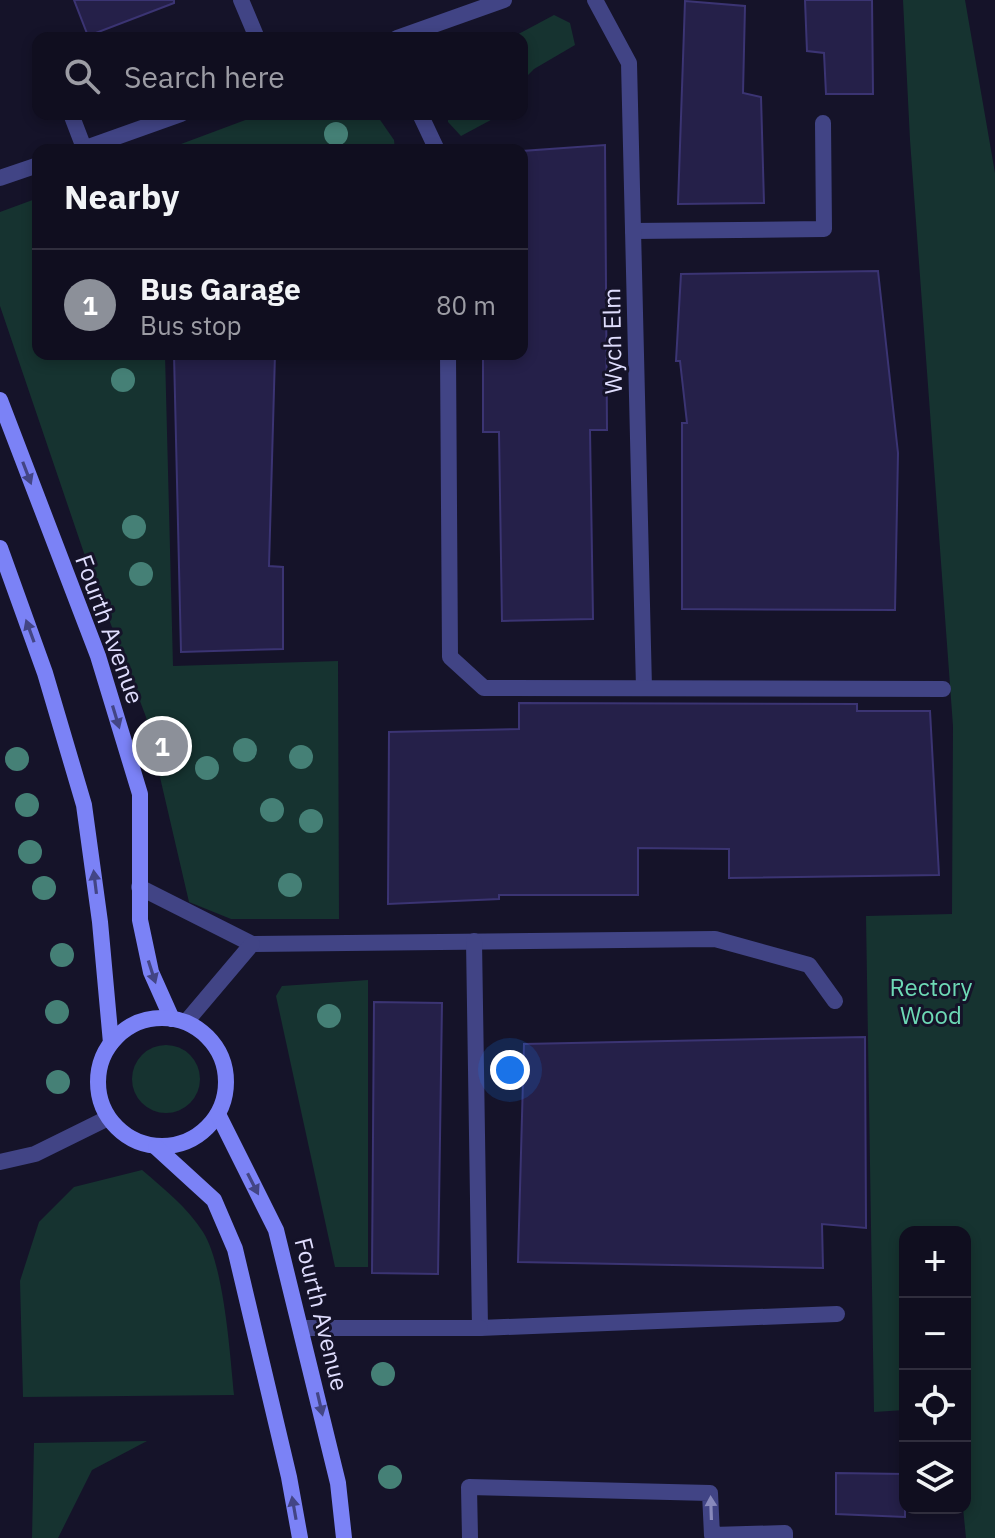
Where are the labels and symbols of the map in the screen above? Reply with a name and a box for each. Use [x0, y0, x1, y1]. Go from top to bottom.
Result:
street label: Wych Elm [595, 288, 629, 394]
one-way arrow [21, 461, 34, 485]
street label: Fourth Avenue [68, 550, 152, 708]
one-way arrow [23, 619, 36, 643]
one-way arrow [110, 706, 123, 730]
pin: 1 [136, 716, 188, 776]
one-way arrow [88, 869, 101, 894]
one-way arrow [147, 960, 159, 984]
park label: Rectory Wood [889, 971, 973, 1031]
your location [490, 1050, 530, 1090]
one-way arrow [247, 1172, 260, 1195]
street label: Fourth Avenue [288, 1234, 356, 1394]
one-way arrow [314, 1392, 327, 1417]
one-way arrow [288, 1495, 300, 1520]
one-way arrow [704, 1495, 717, 1520]

